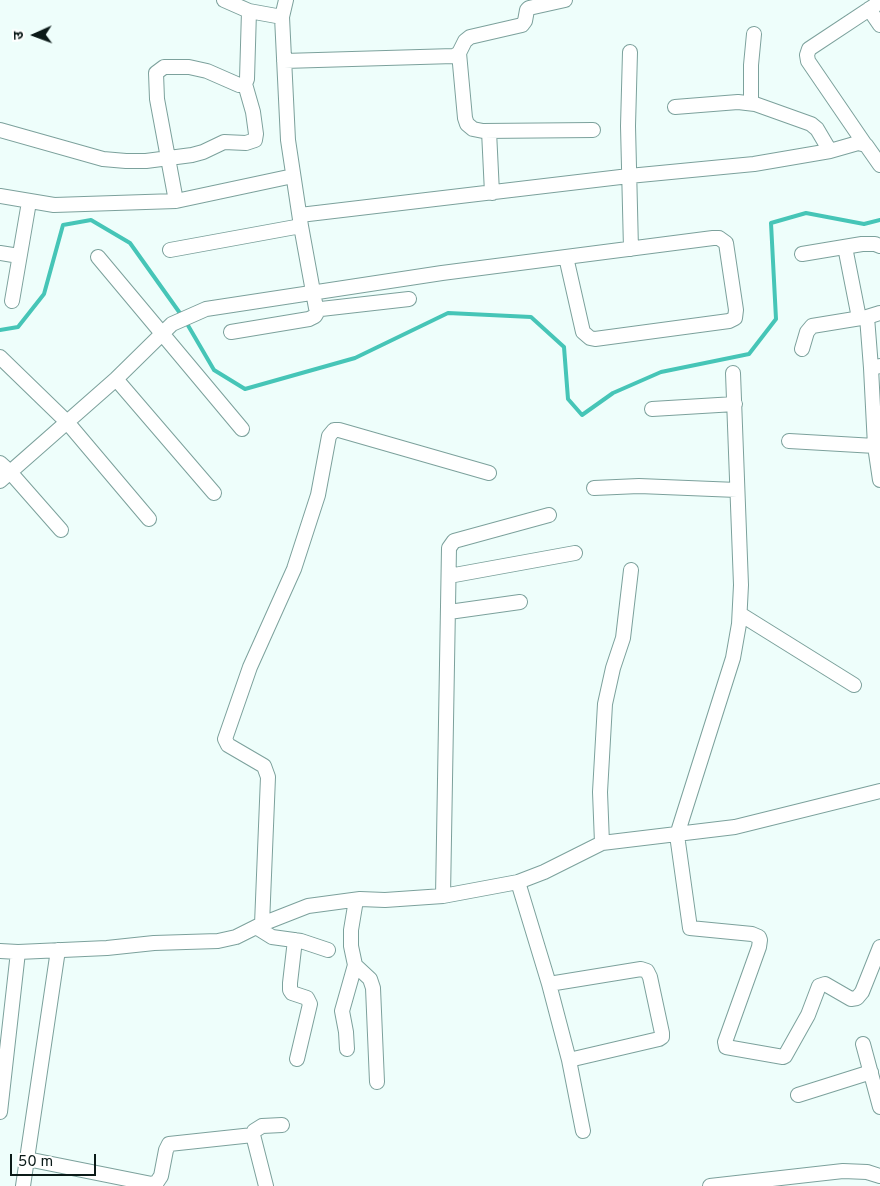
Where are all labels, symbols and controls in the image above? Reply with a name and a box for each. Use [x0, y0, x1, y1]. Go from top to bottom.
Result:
north arrow [10, 10, 60, 60]
text: उ [11, 31, 28, 40]
scale bar [12, 1144, 99, 1176]
text: 50 m [18, 1153, 53, 1172]

